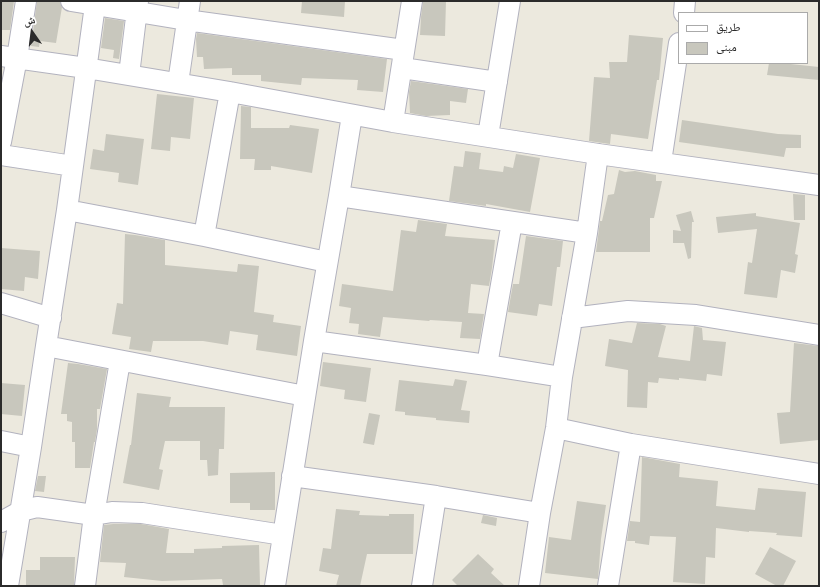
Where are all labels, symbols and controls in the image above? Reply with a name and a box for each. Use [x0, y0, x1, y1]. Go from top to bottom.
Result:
north arrow [12, 12, 52, 52]
text: ش [22, 12, 36, 29]
legend [678, 12, 808, 64]
text: طريق [716, 19, 741, 35]
text: مبنى [716, 39, 737, 55]

